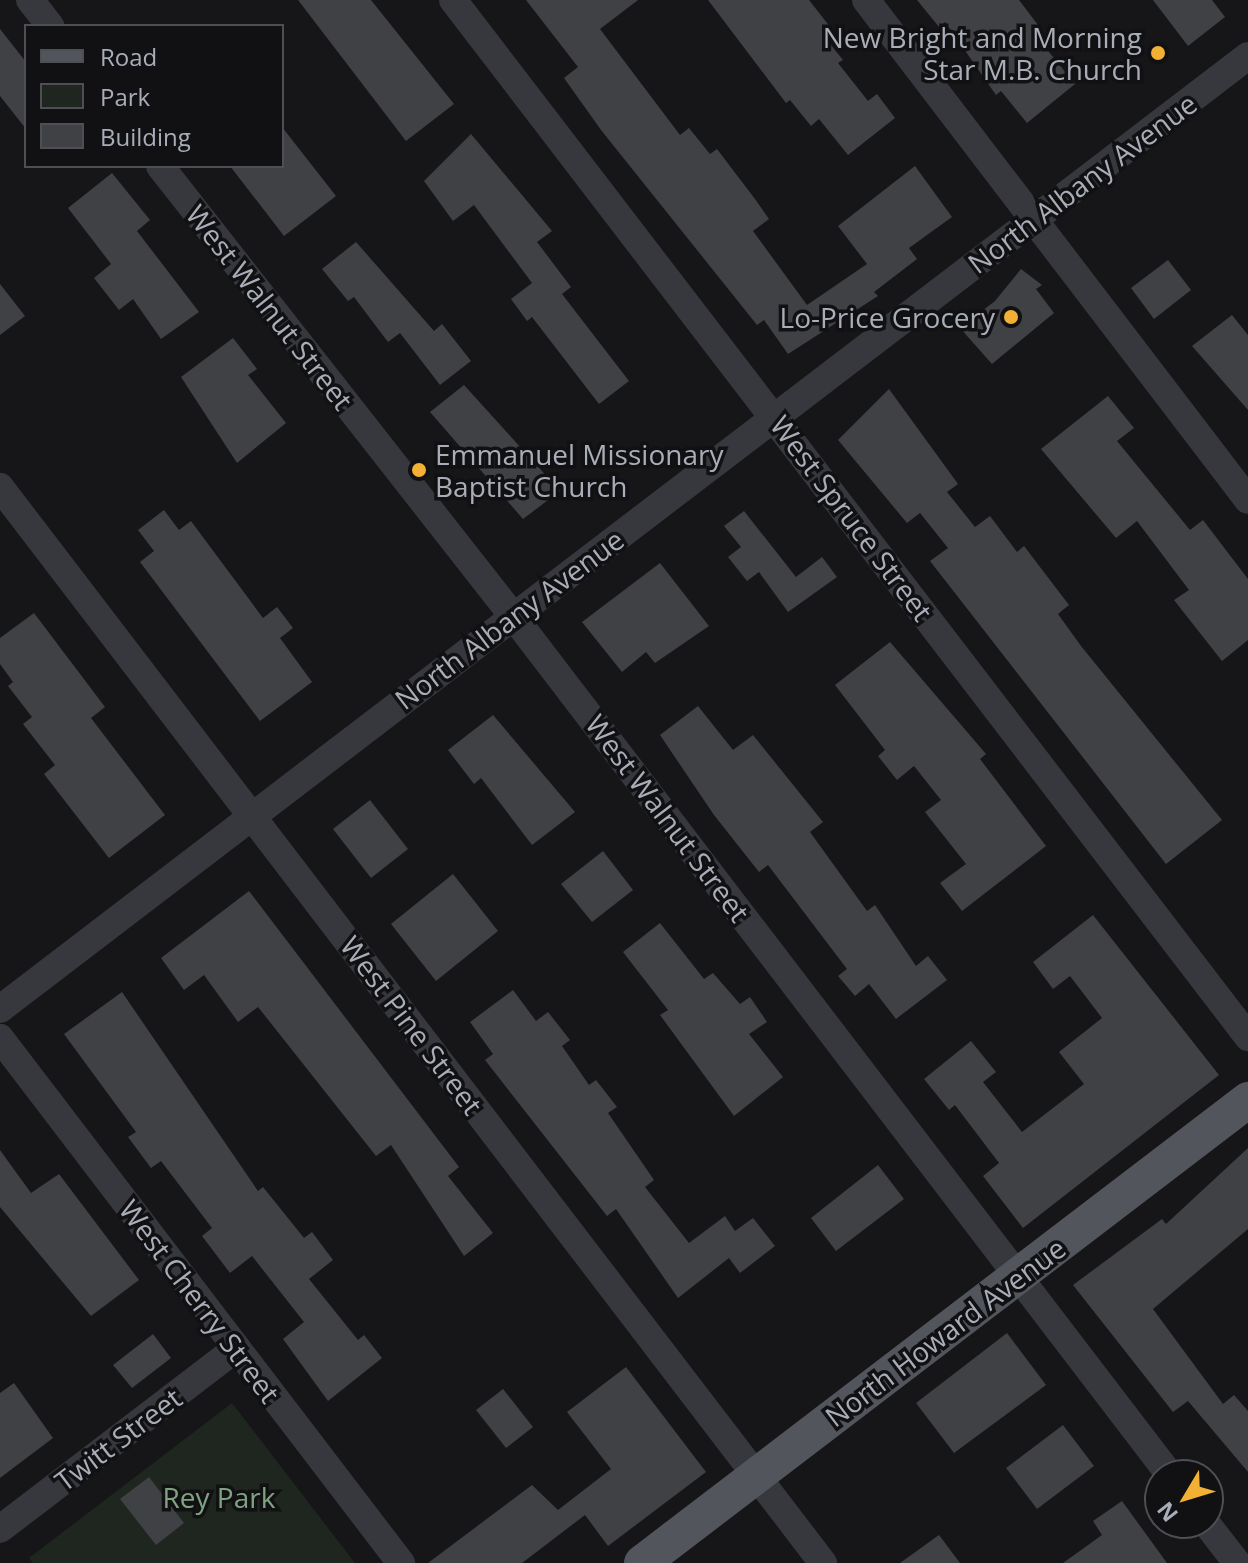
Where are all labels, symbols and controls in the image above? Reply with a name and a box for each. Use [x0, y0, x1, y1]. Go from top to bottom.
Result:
place label: New Bright and Morning Star M.B. Church [823, 20, 1142, 86]
legend [24, 24, 284, 168]
text: Road [100, 40, 157, 73]
marker: New Bright and Morning Star M.B. Church [1149, 44, 1167, 62]
text: Park [100, 80, 150, 113]
street label: North Albany Avenue [961, 86, 1203, 280]
text: Building [100, 120, 191, 153]
street label: West Walnut Street [180, 198, 360, 416]
place label: Lo-Price Grocery [780, 300, 995, 334]
marker: Lo-Price Grocery [1002, 308, 1020, 326]
street label: West Spruce Street [764, 409, 940, 627]
place label: Emmanuel Missionary Baptist Church [435, 437, 723, 503]
marker: Emmanuel Missionary Baptist Church [410, 461, 428, 479]
street label: North Albany Avenue [388, 522, 630, 716]
street label: West Walnut Street [579, 708, 757, 928]
street label: West Pine Street [334, 929, 490, 1121]
street label: West Cherry Street [113, 1193, 287, 1409]
street label: North Howard Avenue [818, 1231, 1072, 1433]
street label: Twitt Street [48, 1381, 188, 1497]
north arrow [1144, 1459, 1224, 1539]
park label: Rey Park [163, 1480, 275, 1514]
text: N [1149, 1496, 1184, 1529]

